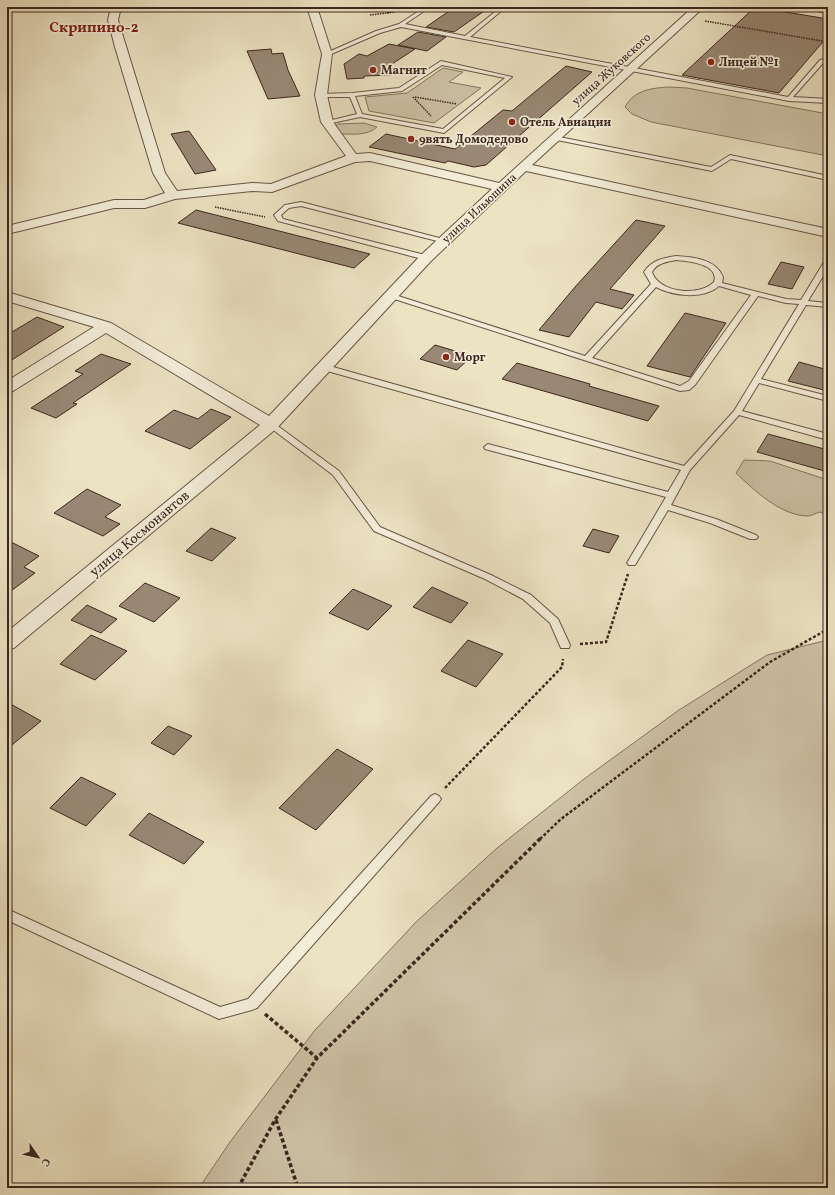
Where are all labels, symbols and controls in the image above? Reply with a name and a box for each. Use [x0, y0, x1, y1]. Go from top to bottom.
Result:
district label: Скрипино-2 [49, 18, 139, 39]
street label: улица Жуковского [569, 30, 655, 110]
place label: Лицей №1 [719, 55, 779, 71]
marker: Лицей №1 [706, 57, 716, 67]
place label: Магнит [381, 63, 427, 79]
marker: Магнит [368, 65, 378, 75]
place label: Отель Авиации [520, 115, 612, 131]
marker: Отель Авиации [507, 117, 517, 127]
place label: 9вять Домодедово [419, 132, 528, 148]
marker: 9вять Домодедово [406, 134, 416, 144]
street label: улица Ильюшина [439, 170, 521, 248]
place label: Морг [454, 350, 486, 366]
marker: Морг [441, 352, 451, 362]
street label: улица Космонавтов [86, 487, 194, 582]
north arrow [18, 1137, 58, 1177]
text: С [37, 1155, 53, 1169]

